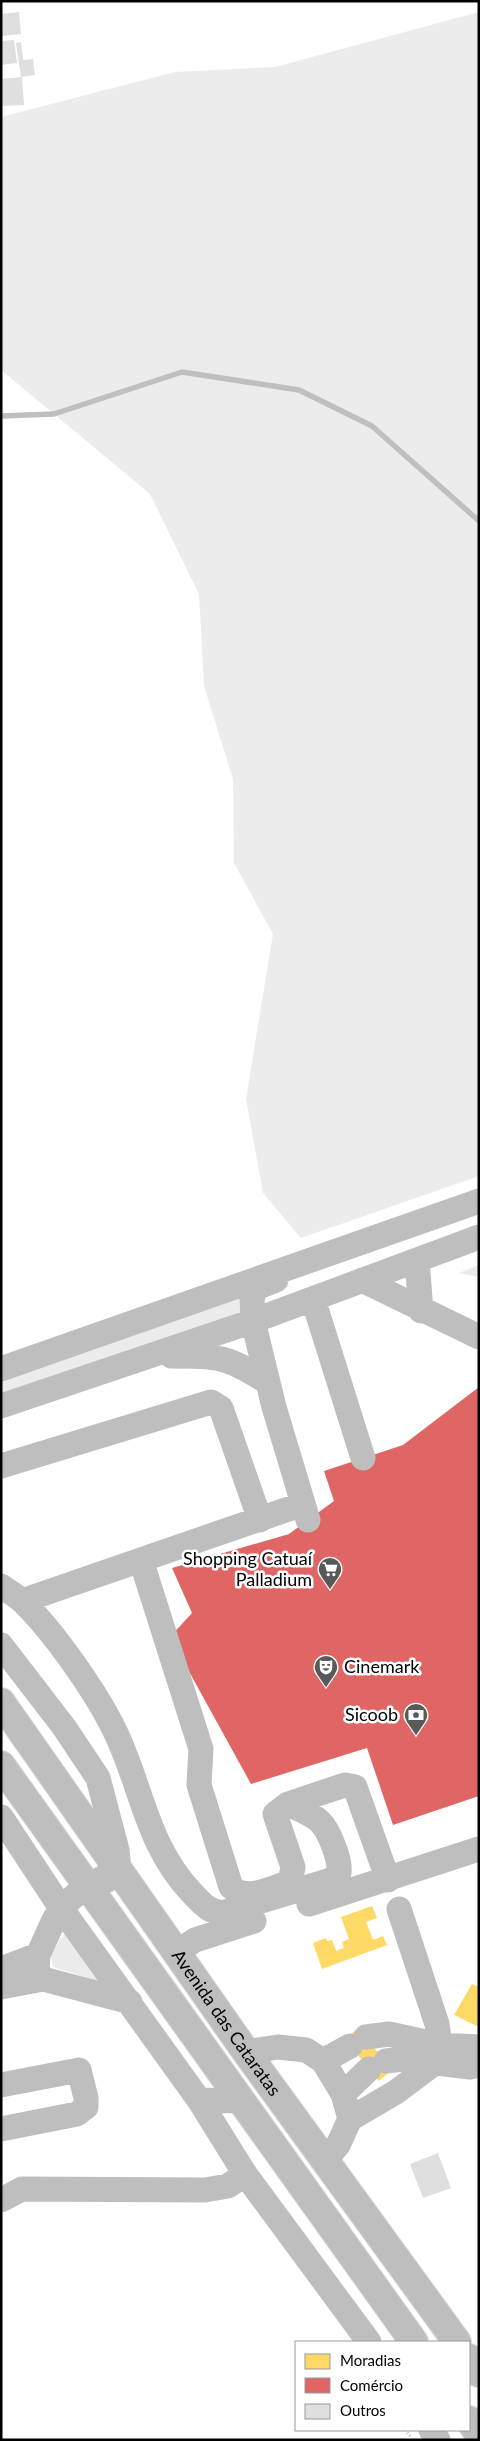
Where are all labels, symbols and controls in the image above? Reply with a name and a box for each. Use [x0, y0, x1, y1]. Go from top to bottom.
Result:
place label: Shopping Catuaí Palladium [183, 1547, 313, 1590]
supermarket icon: Shopping Catuaí Palladium [317, 1556, 343, 1590]
theatre icon: Cinemark [313, 1654, 339, 1688]
place label: Cinemark [344, 1655, 420, 1677]
bank icon: Sicoob [403, 1702, 429, 1736]
place label: Sicoob [345, 1703, 398, 1725]
street label: Avenida das Cataratas [168, 1945, 286, 2100]
legend [295, 2341, 470, 2431]
text: Moradias [340, 2351, 401, 2369]
text: Comércio [340, 2376, 403, 2394]
text: Outros [340, 2401, 386, 2419]

